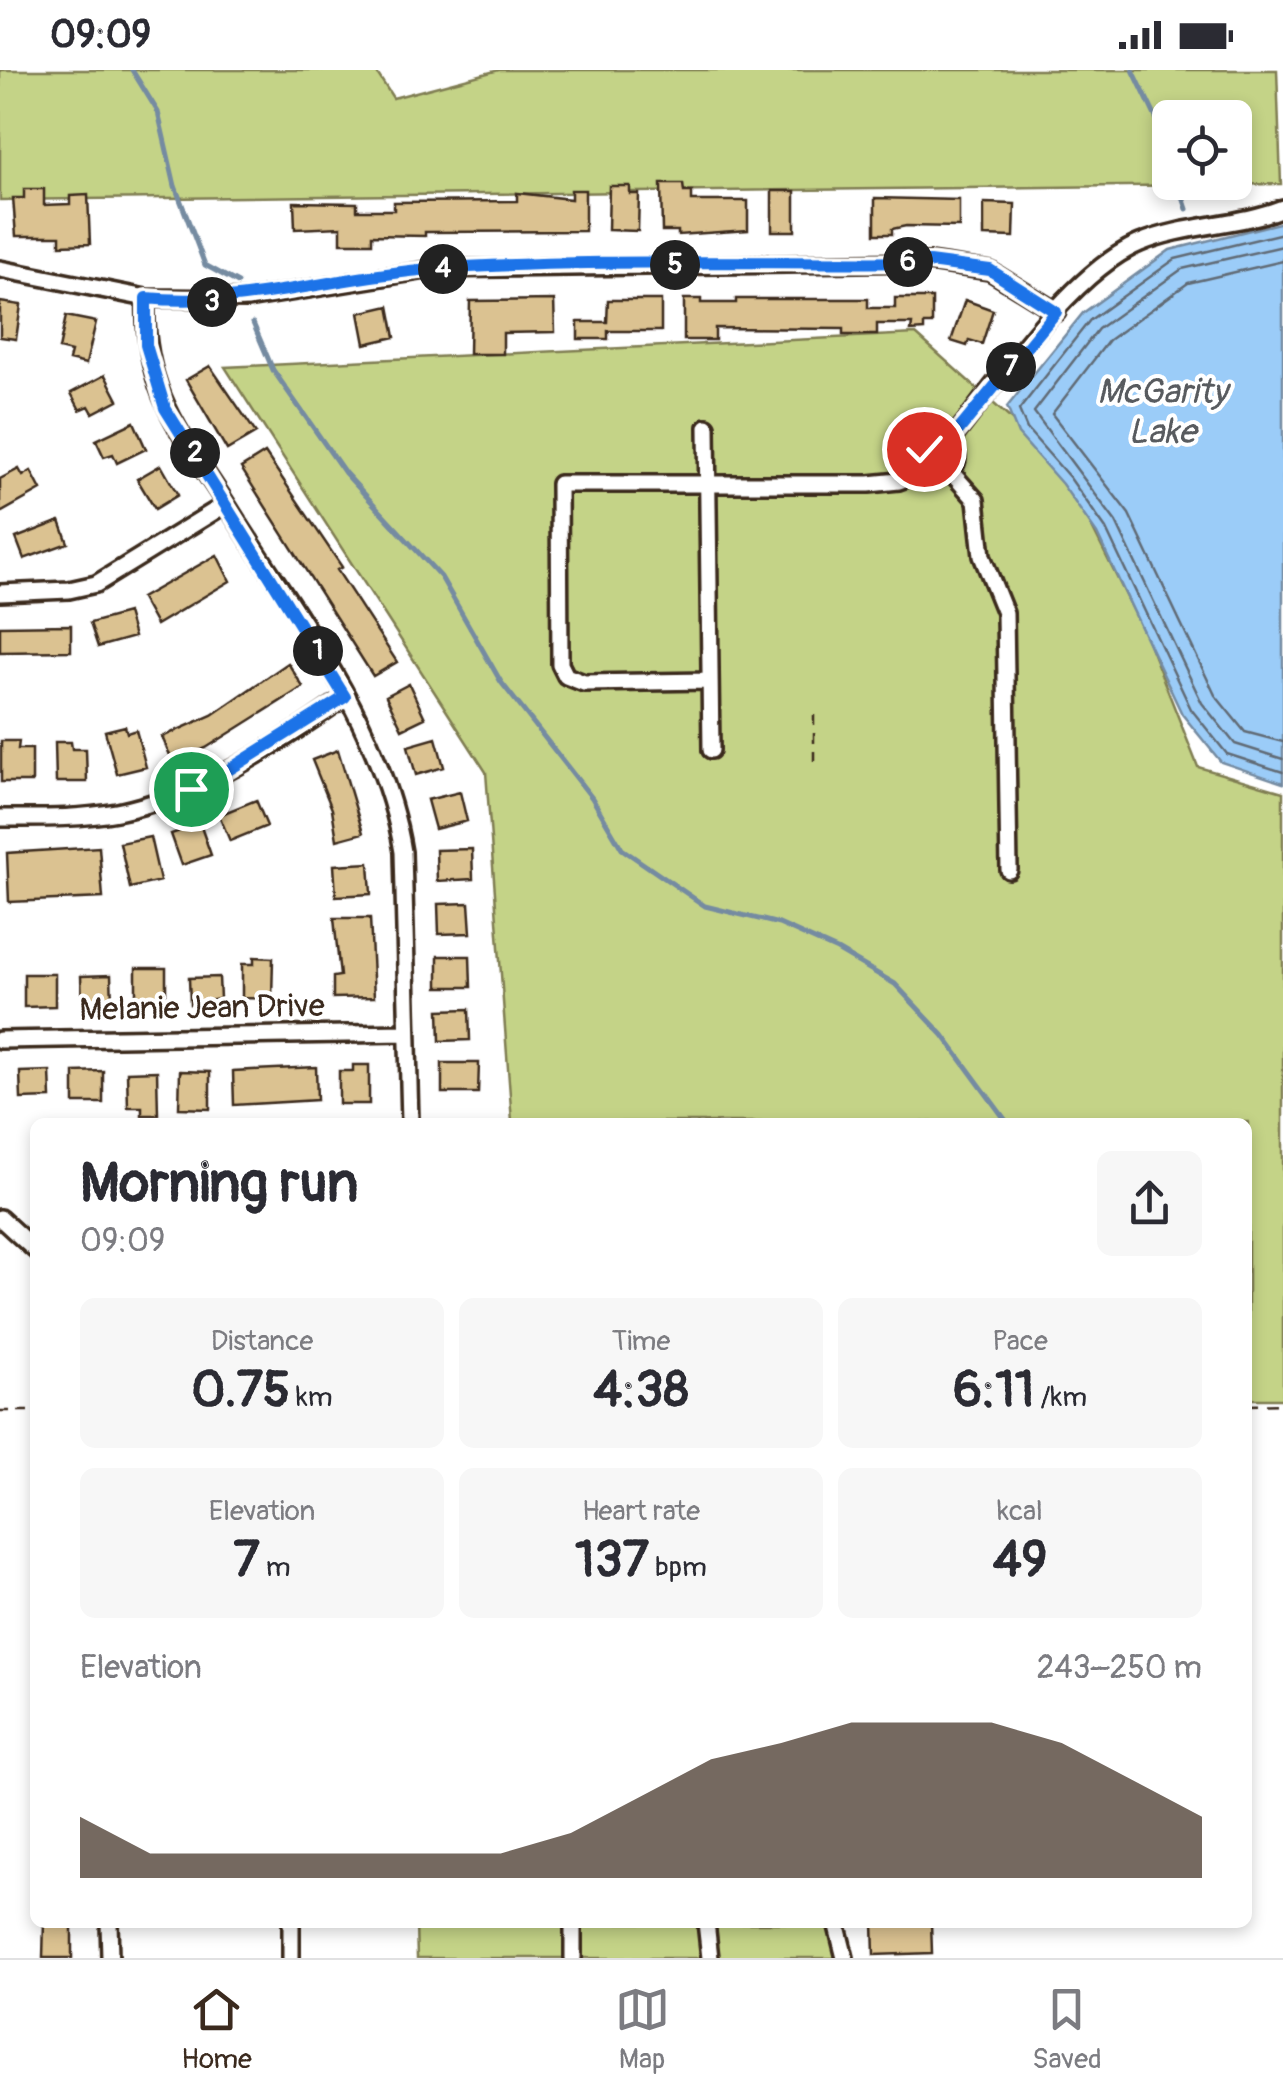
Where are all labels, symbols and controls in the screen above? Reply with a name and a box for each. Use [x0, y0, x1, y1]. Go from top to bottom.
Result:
text: 09:09 [50, 11, 151, 59]
map controls [1152, 100, 1252, 200]
button: locate [1152, 100, 1252, 200]
pin: 6 [883, 237, 933, 287]
pin: 5 [650, 240, 700, 290]
pin: 4 [418, 244, 468, 294]
text: 6 [900, 244, 916, 279]
text: 5 [667, 247, 683, 282]
text: 4 [435, 251, 451, 286]
pin: 3 [187, 277, 237, 327]
text: 3 [204, 284, 220, 319]
pin: 7 [986, 342, 1036, 392]
text: 7 [1004, 349, 1018, 384]
water label: McGarity Lake [1097, 370, 1231, 454]
pin [882, 407, 967, 492]
icon: check [897, 422, 952, 477]
pin: 2 [170, 428, 220, 478]
text: 2 [187, 435, 203, 470]
pin: 1 [293, 626, 343, 676]
text: 1 [313, 633, 323, 668]
pin [149, 747, 234, 832]
icon: arrive [164, 762, 219, 817]
street label: Melanie Jean Drive [79, 986, 325, 1030]
text: Morning run [80, 1149, 358, 1218]
button: share [1097, 1151, 1202, 1256]
text: 09:09 [80, 1221, 165, 1261]
text: Distance [211, 1324, 313, 1359]
text: Time [612, 1324, 670, 1359]
text: Pace [992, 1324, 1048, 1359]
text: 0.75 [191, 1359, 290, 1422]
text: 4:38 [593, 1359, 689, 1422]
text: 6:11 [953, 1359, 1034, 1422]
text: km [290, 1380, 333, 1415]
text: /km [1034, 1380, 1087, 1415]
text: Elevation [209, 1494, 315, 1529]
text: Heart rate [582, 1494, 700, 1529]
text: kcal [997, 1494, 1043, 1529]
text: 7 [233, 1529, 260, 1592]
text: 137 [575, 1529, 649, 1592]
text: 49 [993, 1529, 1047, 1592]
text: m [260, 1550, 291, 1585]
text: bpm [649, 1550, 707, 1585]
text: Elevation [80, 1648, 202, 1688]
text: 243–250 m [1036, 1648, 1202, 1688]
tab: Home [181, 1982, 252, 2077]
tab: Map [615, 1982, 670, 2077]
tab: Saved [1032, 1982, 1102, 2077]

